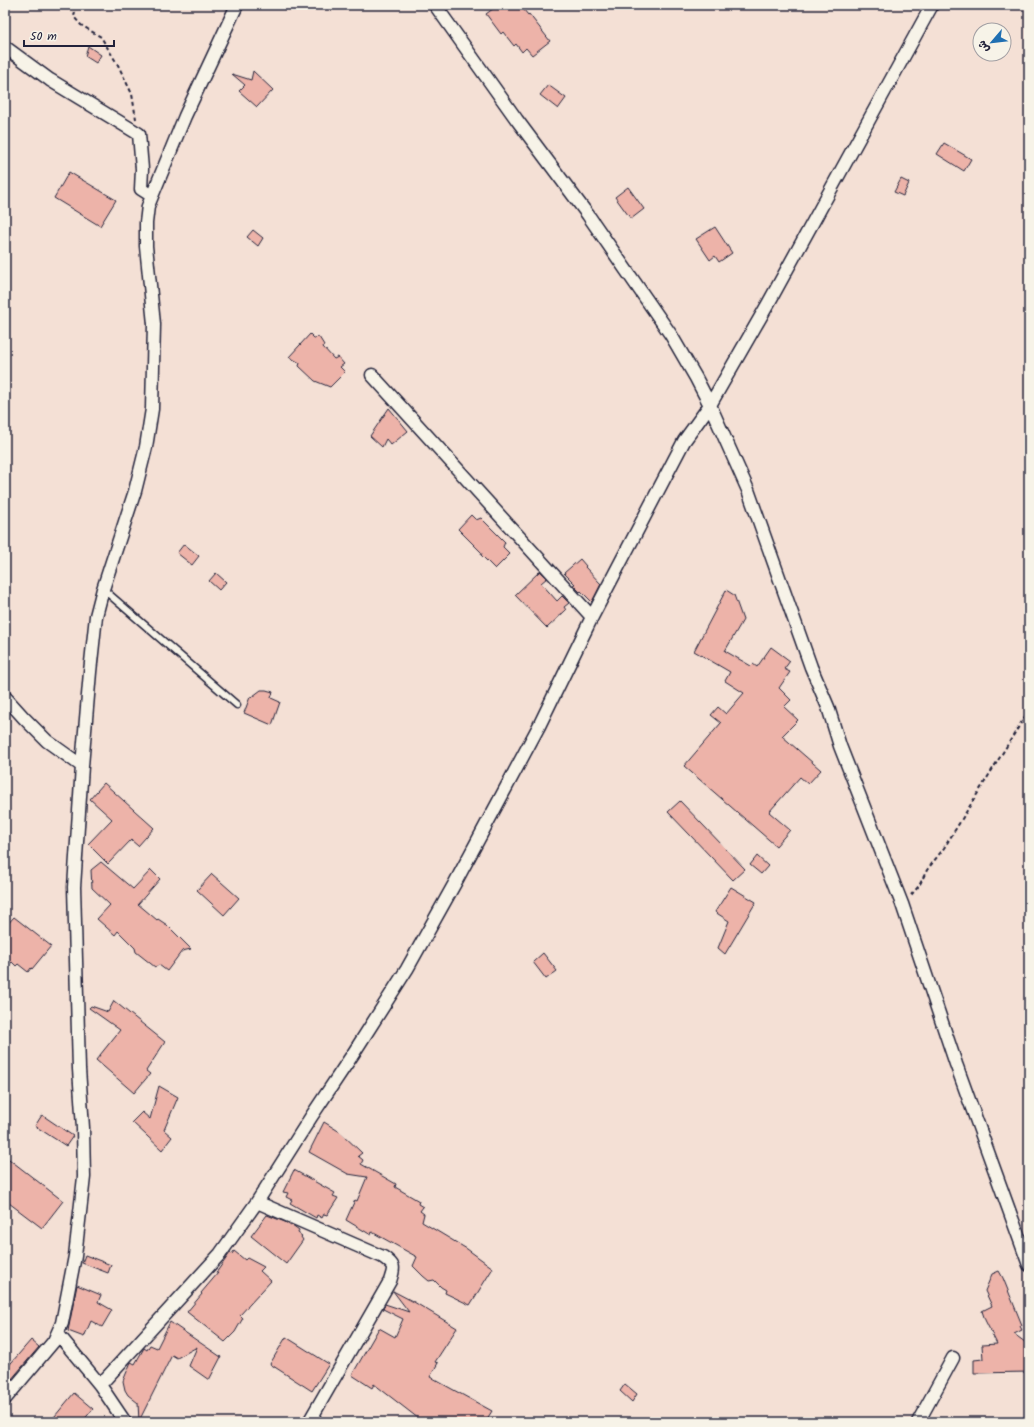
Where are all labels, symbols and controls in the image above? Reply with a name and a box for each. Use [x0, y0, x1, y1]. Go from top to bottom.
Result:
scale bar [24, 22, 114, 48]
north arrow [972, 22, 1012, 62]
text: 50 m [30, 27, 57, 46]
text: ش [973, 37, 995, 56]

